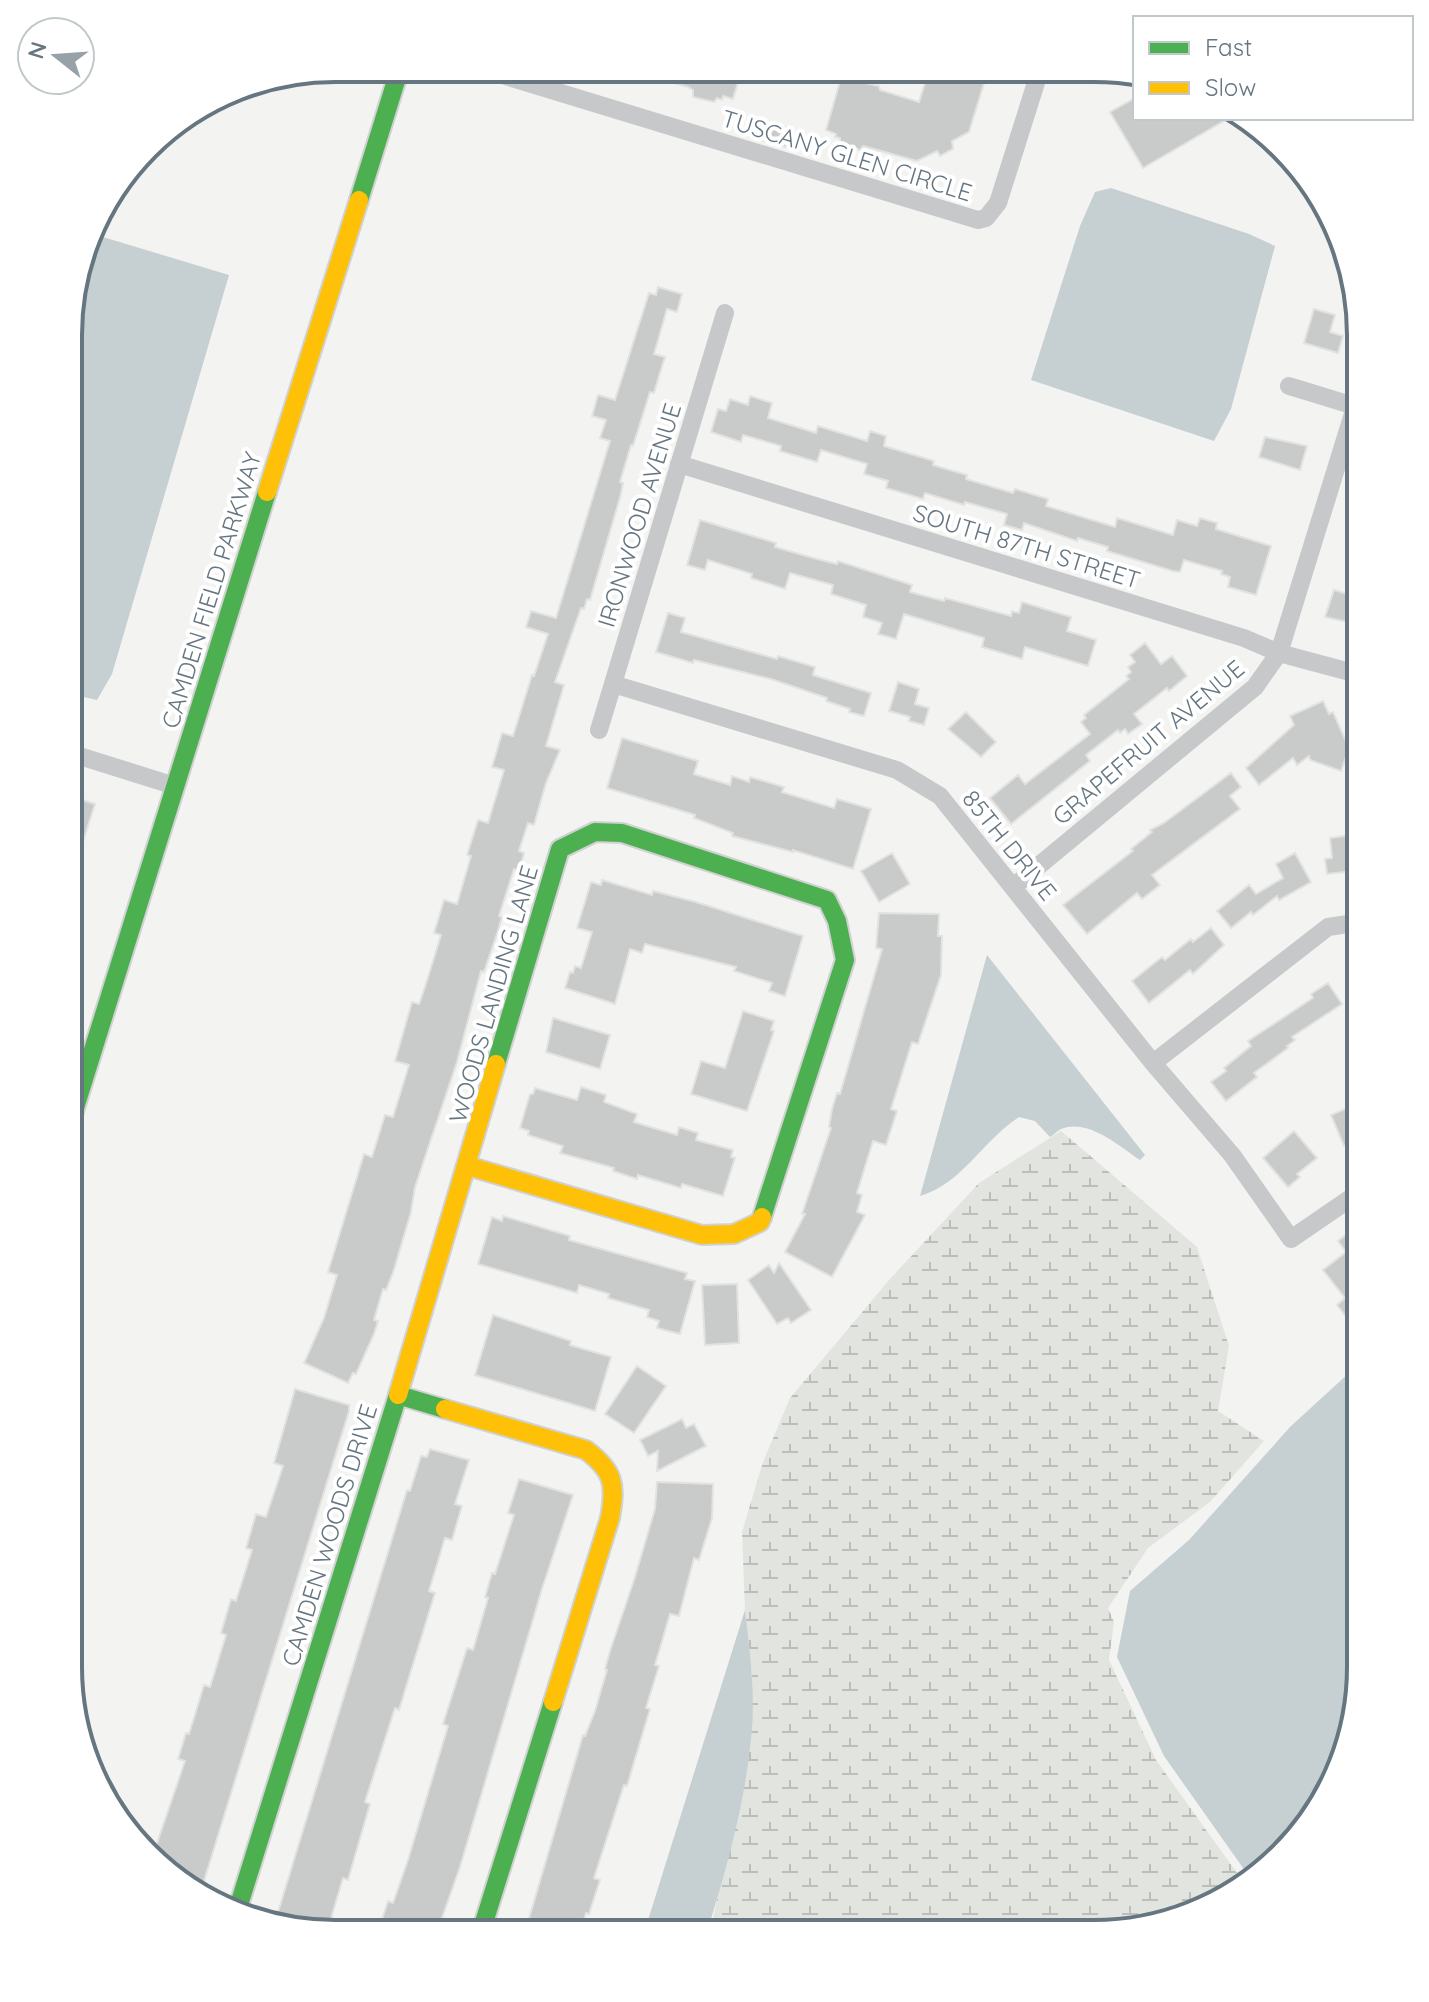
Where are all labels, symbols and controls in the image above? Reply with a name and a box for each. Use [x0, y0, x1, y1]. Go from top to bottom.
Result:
north arrow [16, 16, 96, 96]
legend [1133, 16, 1413, 120]
text: Fast [1205, 32, 1252, 62]
text: N [21, 38, 53, 62]
text: Slow [1205, 72, 1256, 102]
street label: TUSCANY GLEN CIRCLE [718, 103, 976, 207]
street label: IRONWOOD AVENUE [591, 399, 687, 631]
street label: CAMDEN FIELD PARKWAY [155, 448, 267, 732]
street label: SOUTH 87TH STREET [910, 497, 1144, 595]
street label: GRAPEFRUIT AVENUE [1046, 653, 1250, 831]
street label: 85TH DRIVE [956, 784, 1064, 906]
street label: WOODS LANDING LANE [442, 862, 544, 1126]
street label: CAMDEN WOODS DRIVE [275, 1401, 383, 1669]

